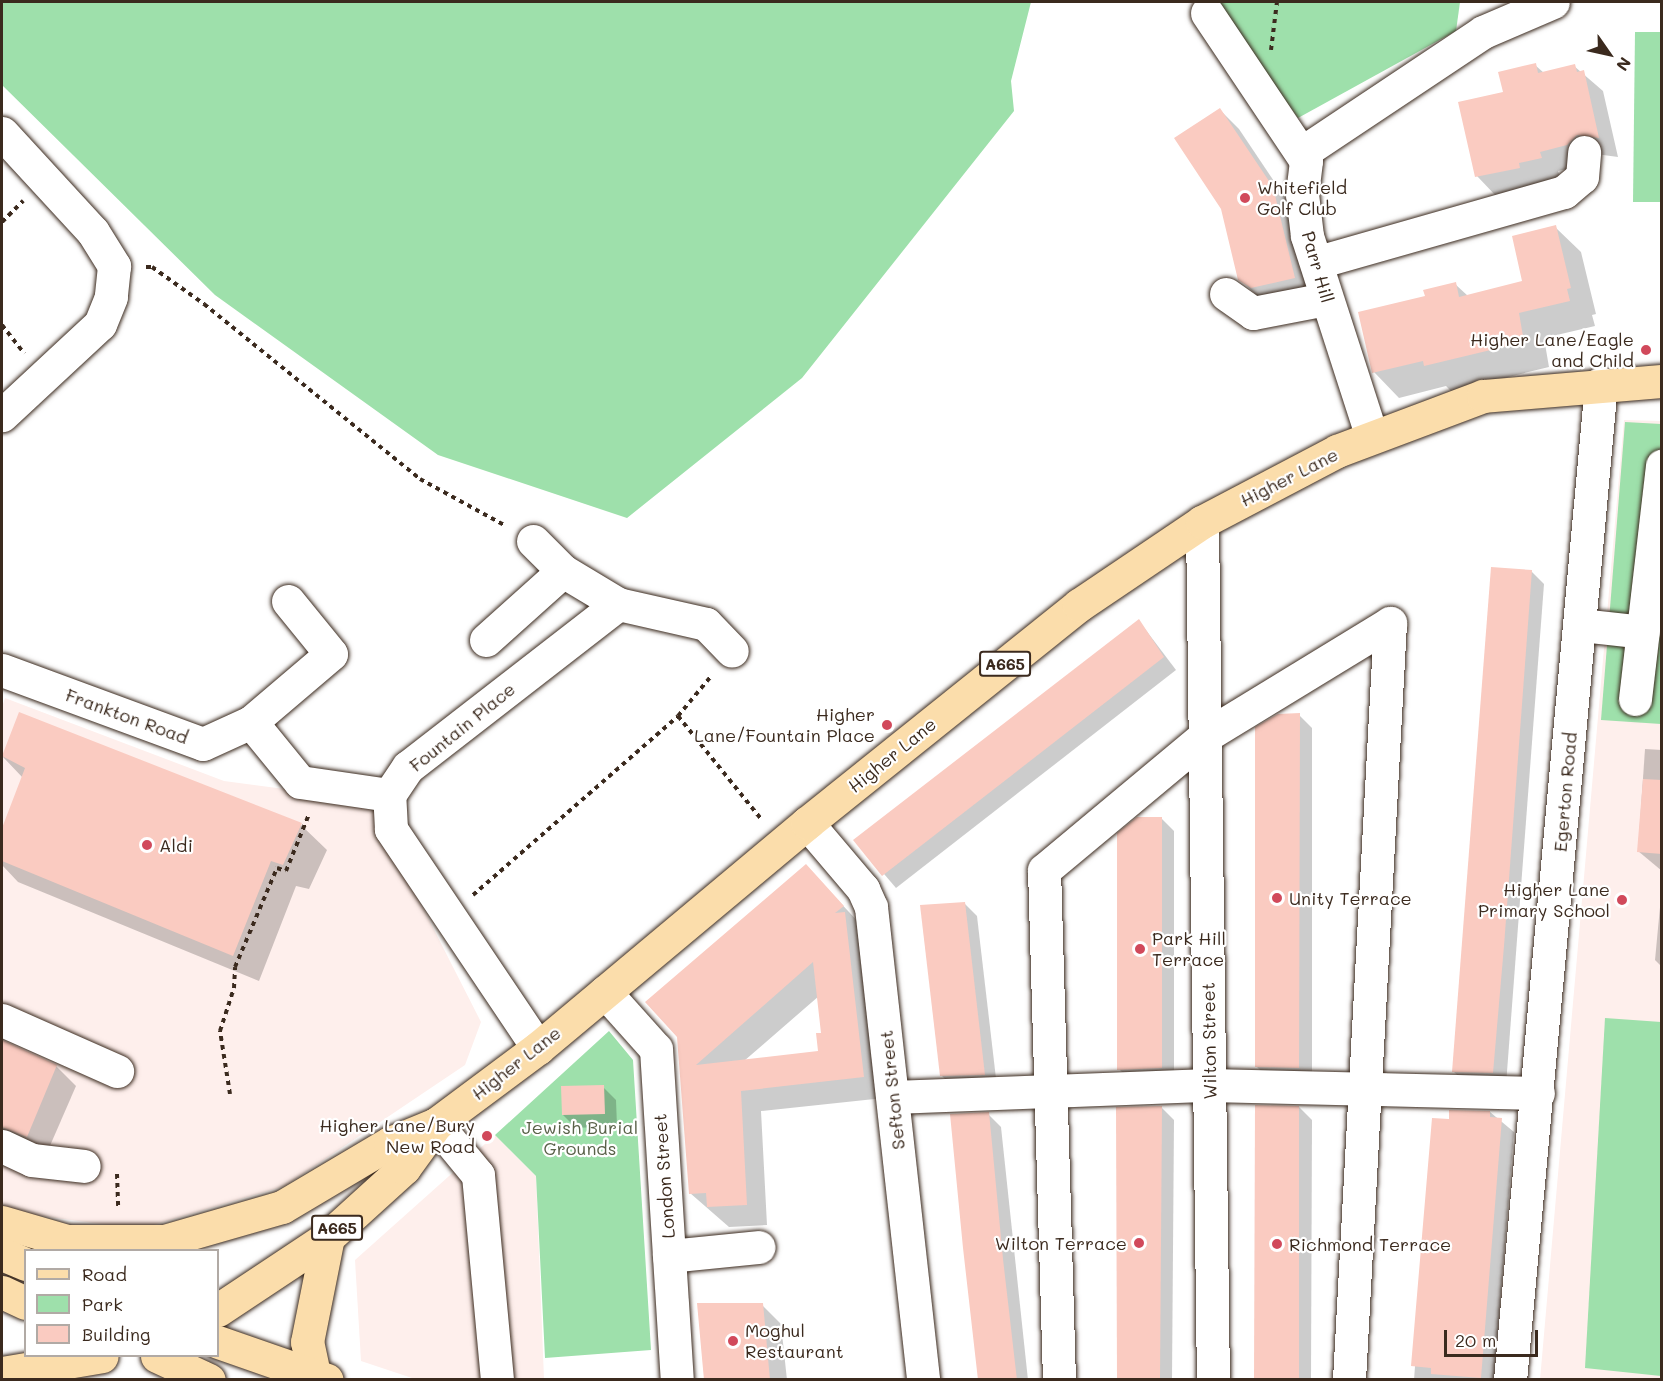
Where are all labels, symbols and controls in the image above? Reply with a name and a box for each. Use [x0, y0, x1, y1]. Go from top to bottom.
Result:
north arrow [1579, 24, 1639, 84]
text: N [1612, 53, 1636, 75]
place label: Whitefield Golf Club [1257, 177, 1347, 219]
marker: Whitefield Golf Club [1238, 191, 1252, 205]
street label: Parr Hill [1297, 229, 1339, 305]
place label: Higher Lane/Eagle and Child [1470, 329, 1634, 372]
marker: Higher Lane/Eagle and Child [1639, 343, 1653, 357]
street label: Higher Lane [1237, 443, 1341, 511]
road number: A665 [978, 651, 1032, 677]
street label: Fountain Place [405, 678, 519, 776]
street label: Frankton Road [63, 684, 191, 748]
place label: Higher Lane/Fountain Place [694, 704, 875, 746]
street label: Higher Lane [844, 713, 940, 797]
marker: Higher Lane/Fountain Place [880, 718, 894, 732]
street label: Egerton Road [1549, 731, 1581, 853]
place label: Aldi [159, 834, 193, 856]
marker: Aldi [140, 838, 154, 852]
place label: Higher Lane Primary School [1478, 879, 1610, 922]
place label: Unity Terrace [1289, 887, 1412, 909]
marker: Unity Terrace [1270, 891, 1284, 905]
marker: Higher Lane Primary School [1615, 893, 1629, 907]
place label: Park Hill Terrace [1152, 928, 1226, 970]
marker: Park Hill Terrace [1133, 942, 1147, 956]
street label: Wilton Street [1197, 982, 1221, 1100]
street label: Higher Lane [467, 1022, 565, 1104]
street label: Sefton Street [875, 1029, 909, 1151]
street label: London Street [649, 1113, 679, 1239]
place label: Higher Lane/Bury New Road [319, 1115, 475, 1158]
park label: Jewish Burial Grounds [522, 1117, 638, 1160]
marker: Higher Lane/Bury New Road [480, 1129, 494, 1143]
road number: A665 [310, 1215, 364, 1241]
place label: Wilton Terrace [995, 1232, 1127, 1254]
place label: Richmond Terrace [1289, 1233, 1451, 1255]
marker: Wilton Terrace [1132, 1236, 1146, 1250]
marker: Richmond Terrace [1270, 1237, 1284, 1251]
legend [24, 1249, 219, 1357]
text: Road [82, 1262, 127, 1286]
text: Park [82, 1292, 123, 1316]
scale bar [1447, 1318, 1542, 1356]
place label: Moghul Restaurant [745, 1320, 844, 1362]
text: Building [82, 1322, 150, 1346]
text: 20 m [1455, 1328, 1496, 1352]
marker: Moghul Restaurant [726, 1334, 740, 1348]

